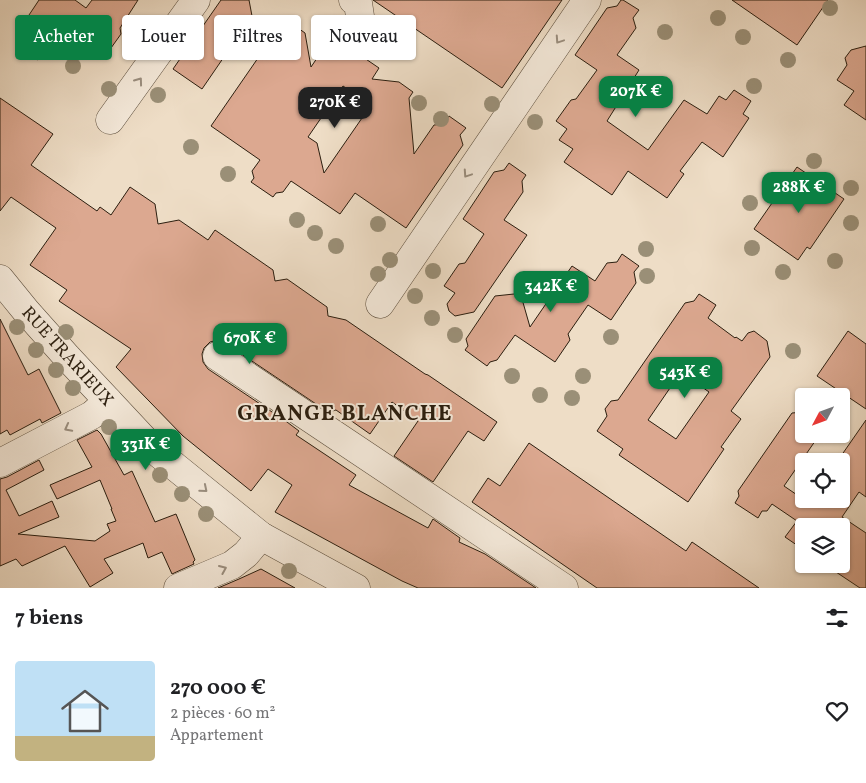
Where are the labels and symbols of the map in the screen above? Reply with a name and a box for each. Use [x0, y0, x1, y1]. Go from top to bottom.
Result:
one-way arrow [556, 34, 565, 44]
pin: 207K € [595, 76, 677, 118]
one-way arrow [133, 77, 142, 87]
pin: 270K € [294, 86, 376, 129]
one-way arrow [464, 169, 474, 178]
pin: 288K € [758, 172, 840, 214]
pin: 342K € [510, 270, 592, 313]
street label: RUE TRARIEUX [15, 301, 119, 413]
pin: 670K € [209, 322, 291, 365]
pin: 543K € [644, 356, 726, 399]
north arrow [795, 388, 850, 442]
district label: GRANGE BLANCHE [237, 399, 453, 430]
one-way arrow [64, 422, 73, 432]
pin: 331K € [105, 428, 187, 471]
one-way arrow [198, 484, 207, 493]
one-way arrow [218, 564, 227, 575]

